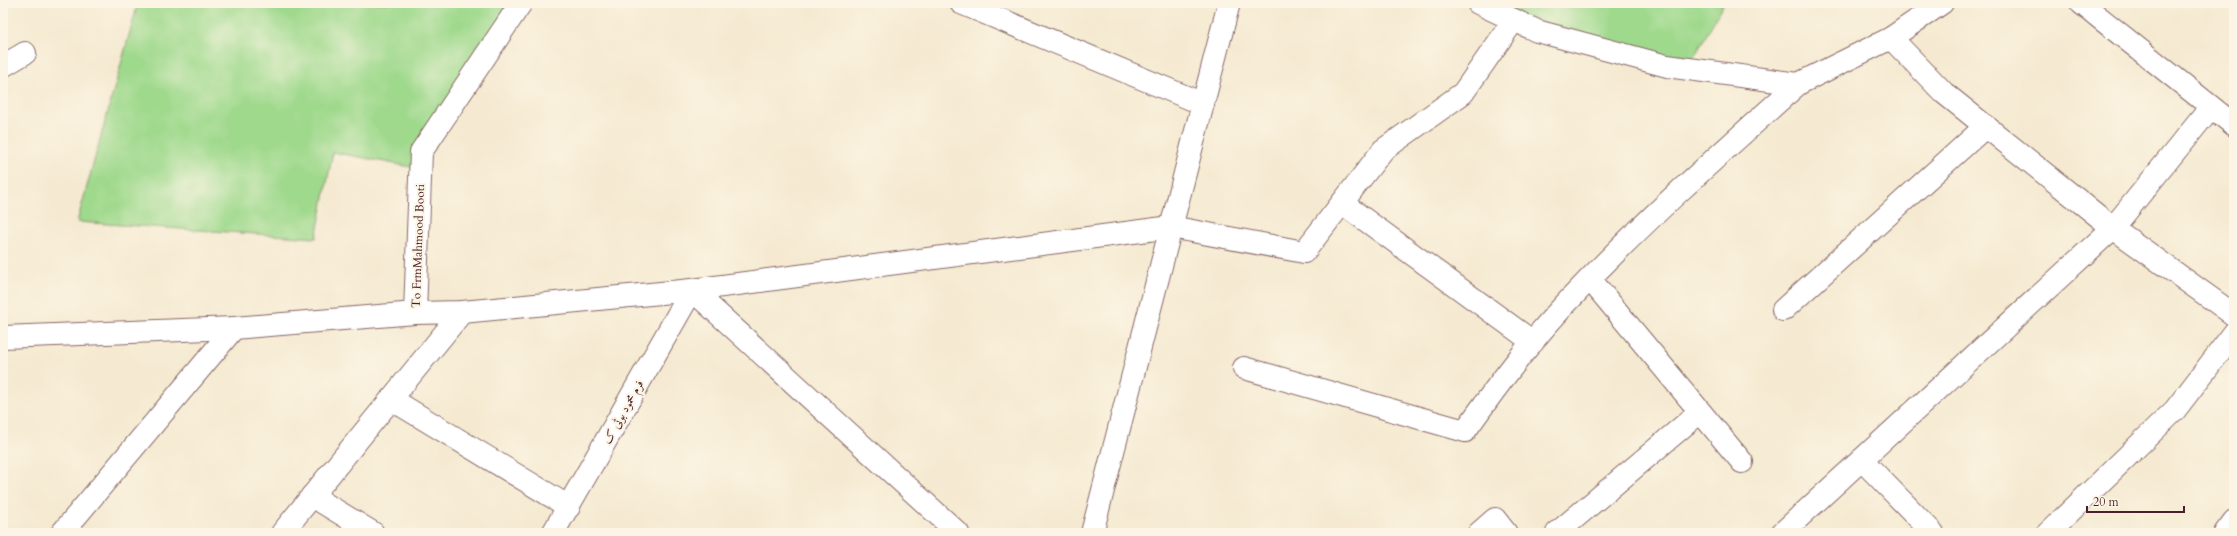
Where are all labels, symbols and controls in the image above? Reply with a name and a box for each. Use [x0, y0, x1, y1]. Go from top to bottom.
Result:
street label: To FrmMahmood Booti [408, 183, 428, 308]
street label: فرم محمود بوٹی ک [599, 377, 650, 448]
scale bar [2087, 488, 2184, 514]
text: 20 m [2093, 494, 2120, 510]

